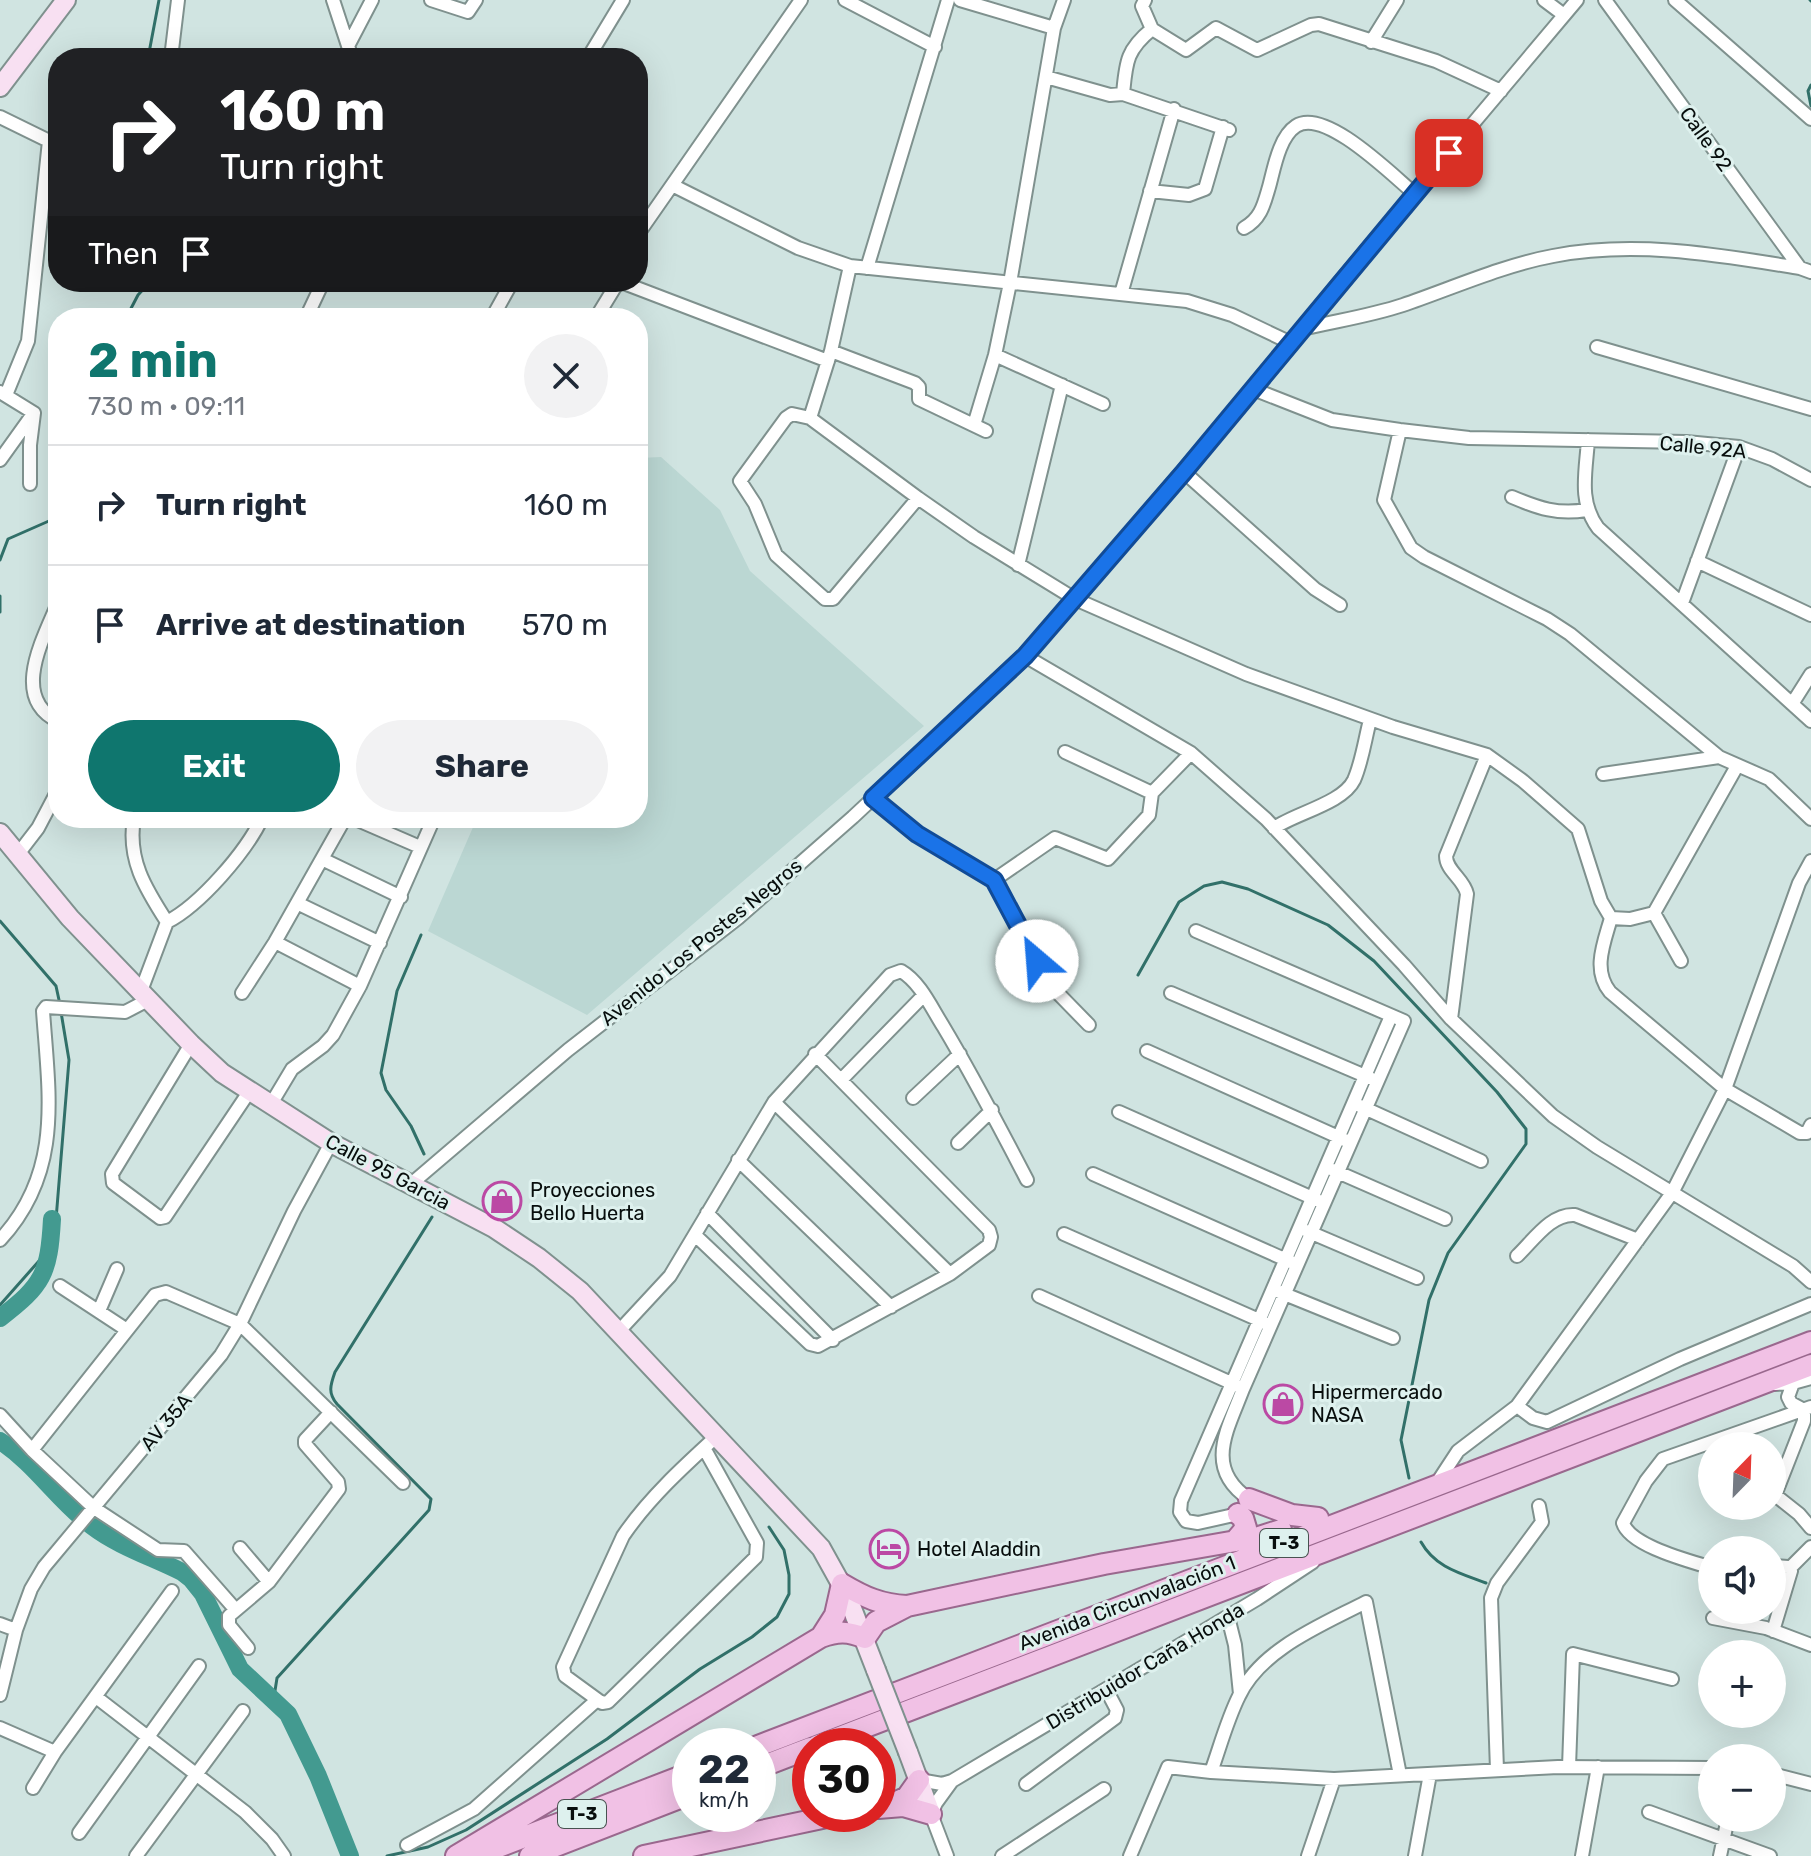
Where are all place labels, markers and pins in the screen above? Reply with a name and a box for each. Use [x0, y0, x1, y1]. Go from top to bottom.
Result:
pin [1415, 119, 1483, 187]
place label: Proyecciones Bello Huerta [530, 1178, 655, 1225]
shop icon: Proyecciones Bello Huerta [481, 1180, 523, 1222]
place label: Hipermercado NASA [1311, 1380, 1443, 1427]
shop icon: Hipermercado NASA [1262, 1383, 1304, 1425]
hotel icon: Hotel Aladdin [868, 1528, 910, 1570]
place label: Hotel Aladdin [917, 1537, 1041, 1561]

